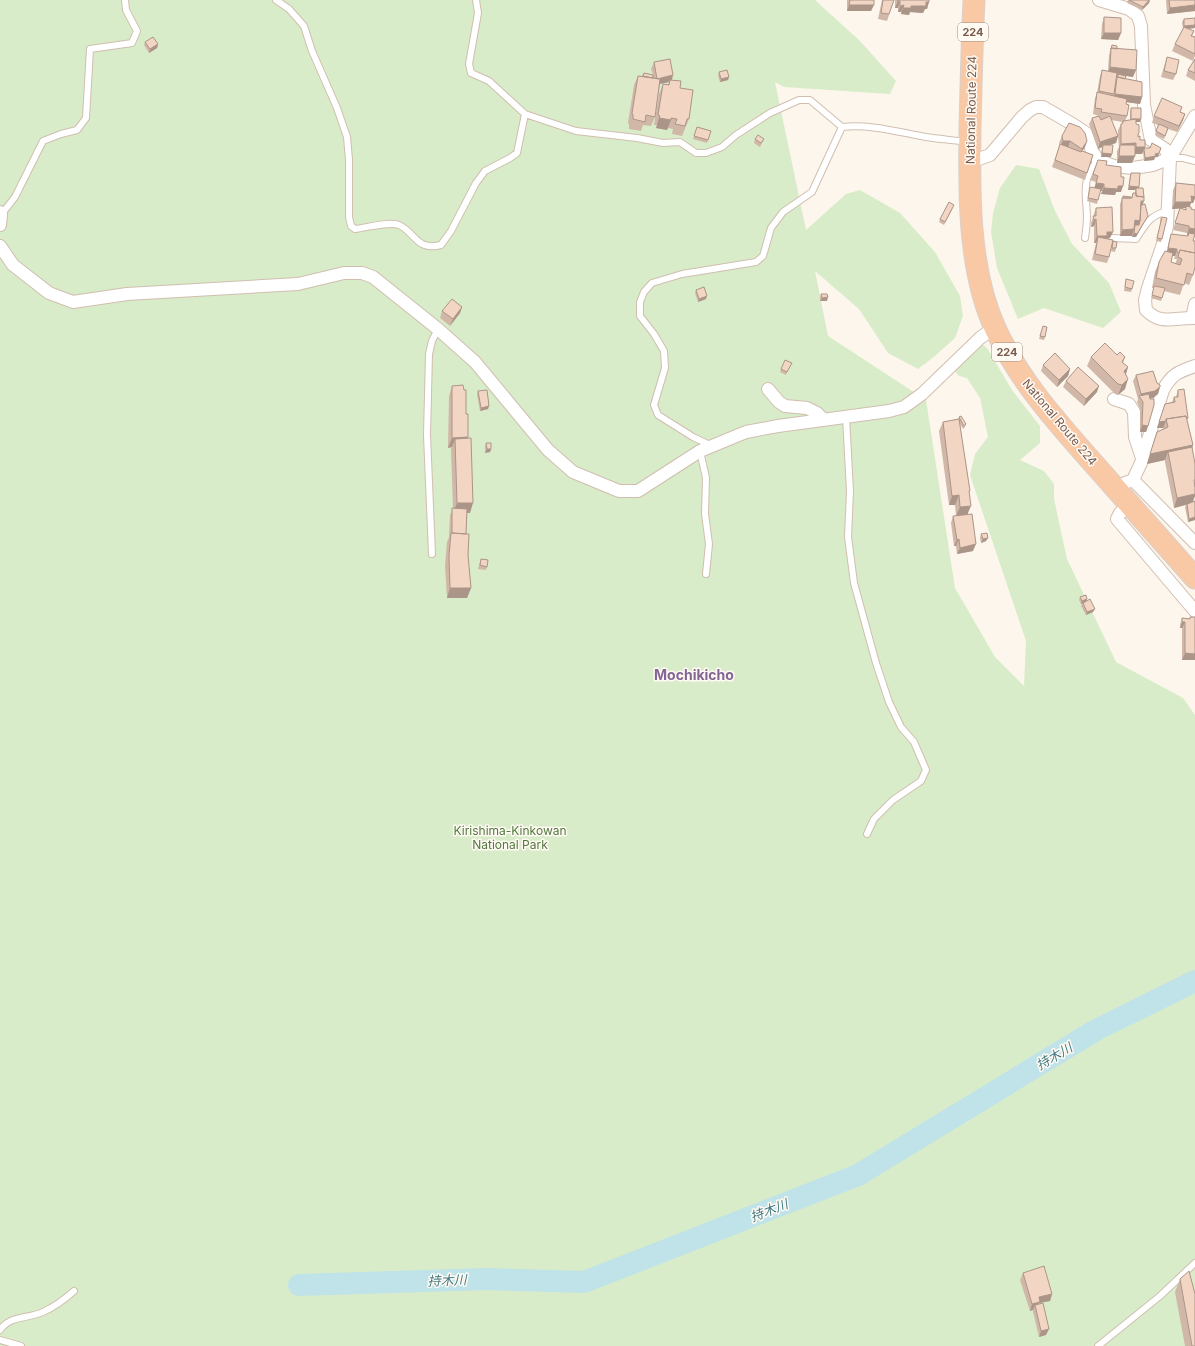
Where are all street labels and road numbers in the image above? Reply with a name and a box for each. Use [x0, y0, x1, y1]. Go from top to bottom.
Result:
road number: 224 [958, 23, 988, 41]
street label: National Route 224 [963, 56, 979, 164]
road number: 224 [992, 343, 1022, 361]
street label: National Route 224 [1019, 376, 1101, 468]

